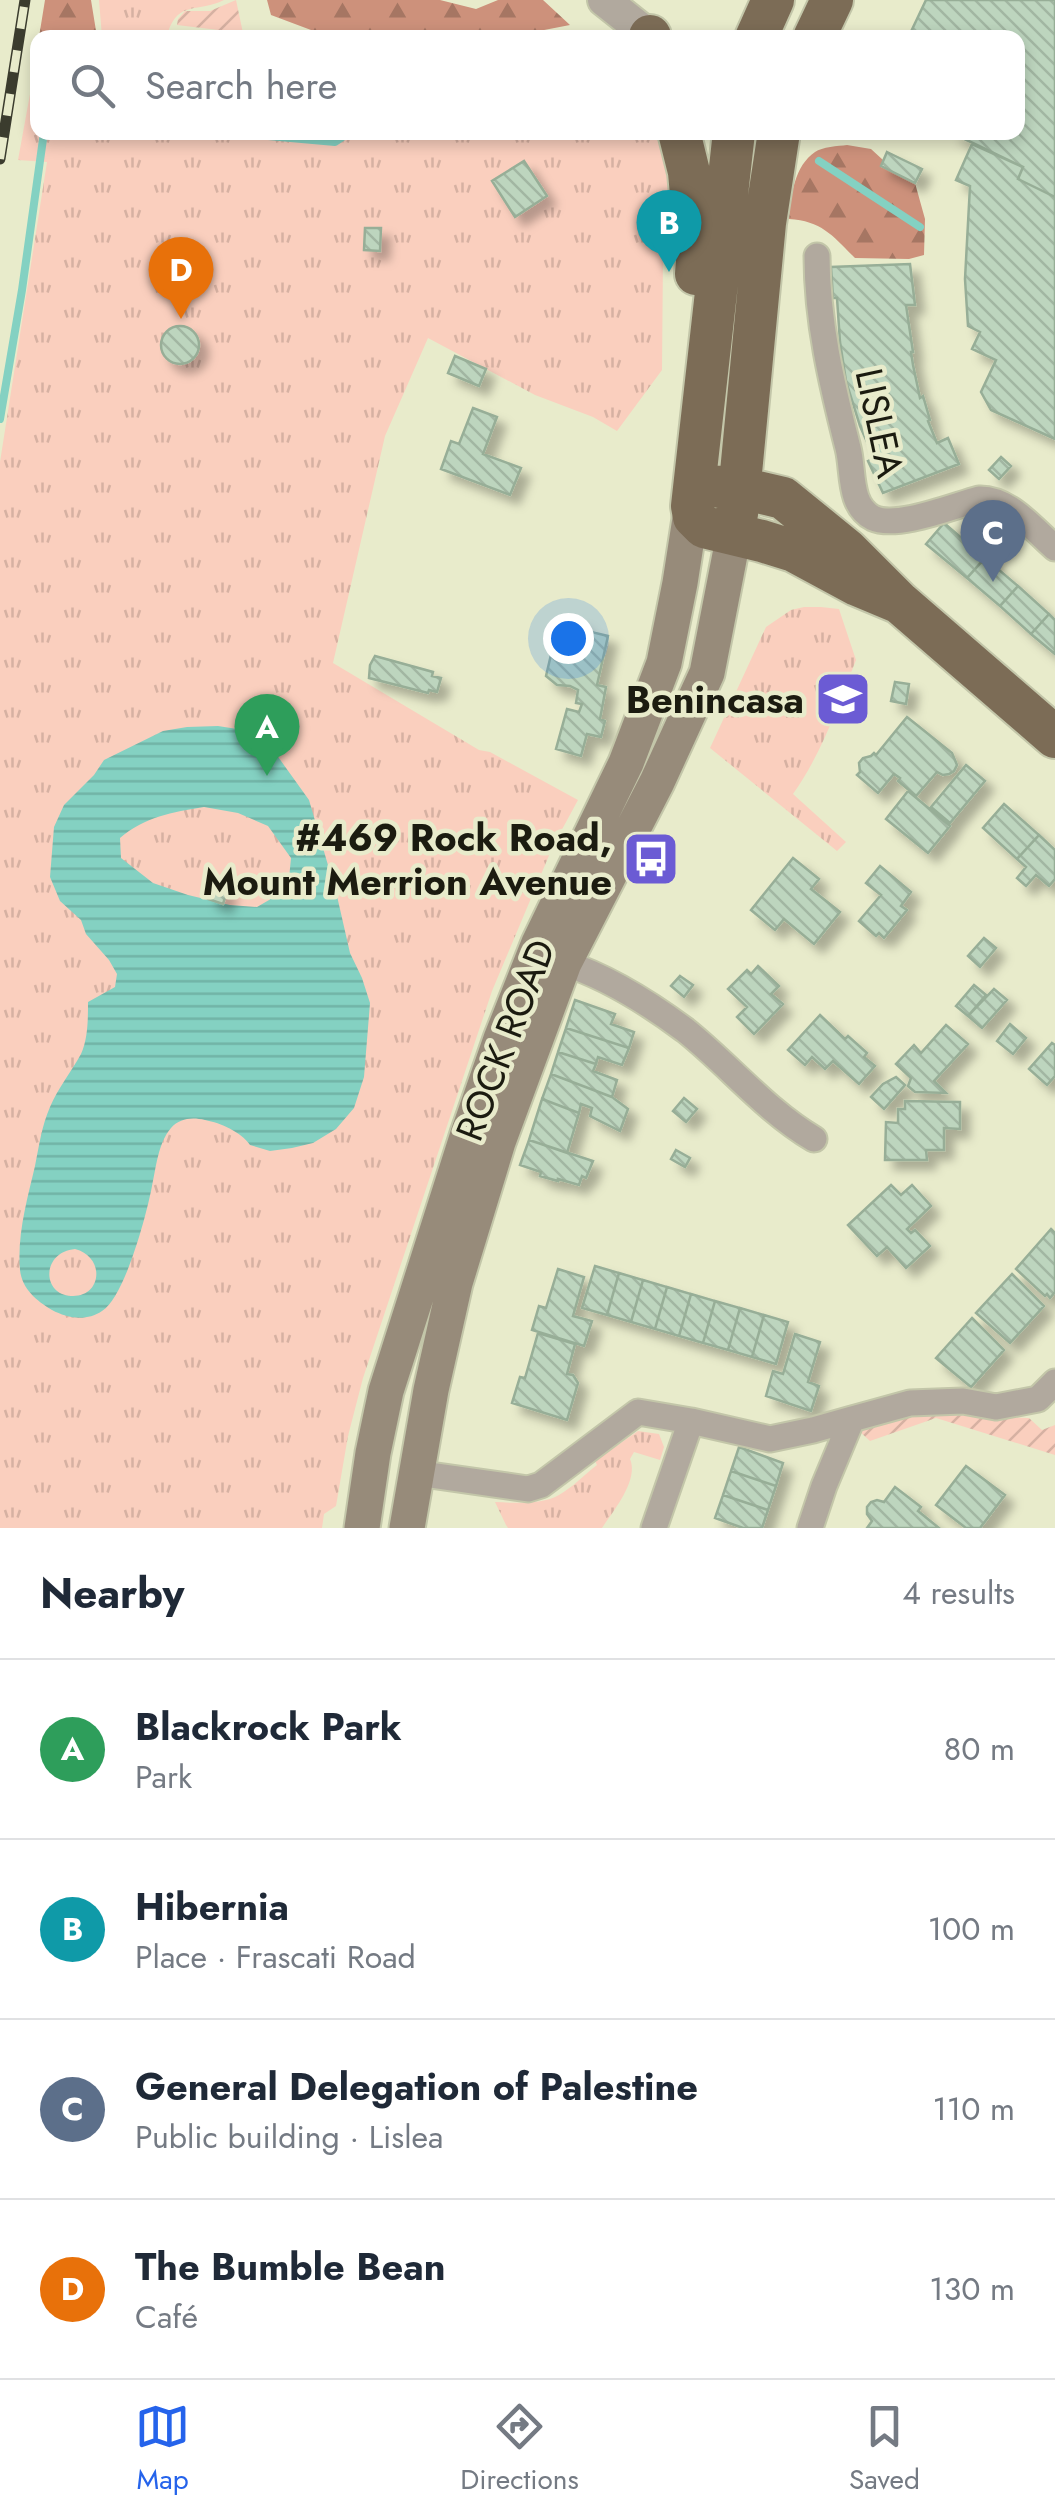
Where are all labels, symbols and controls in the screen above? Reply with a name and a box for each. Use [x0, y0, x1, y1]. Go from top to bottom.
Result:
search box [30, 30, 1025, 140]
icon: search [65, 58, 120, 113]
text: Search here [145, 58, 337, 113]
pin: B [636, 190, 702, 272]
pin: D [148, 236, 214, 319]
street label: LISLEA [842, 363, 918, 483]
pin: C [960, 500, 1026, 582]
your location [543, 613, 594, 664]
school or university icon: Benincasa [813, 669, 873, 729]
place label: Benincasa [626, 672, 804, 727]
pin: A [234, 694, 300, 776]
place label: #469 Rock Road, Mount Merrion Avenue [203, 810, 612, 909]
bus stop icon: #469 Rock Road, Mount Merrion Avenue [621, 829, 681, 889]
street label: ROCK ROAD [441, 932, 569, 1148]
text: Nearby [40, 1563, 184, 1624]
text: 4 results [902, 1570, 1015, 1616]
text: Blackrock Park [135, 1699, 402, 1754]
text: A [61, 1726, 84, 1772]
text: 80 m [944, 1726, 1015, 1772]
text: Park [135, 1754, 192, 1800]
text: Hibernia [135, 1879, 289, 1934]
text: B [62, 1906, 83, 1952]
text: 100 m [928, 1906, 1015, 1952]
text: Place · Frascati Road [135, 1934, 416, 1980]
text: General Delegation of Palestine [135, 2059, 698, 2114]
text: C [61, 2086, 84, 2132]
text: 110 m [932, 2086, 1015, 2132]
text: Public building · Lislea [135, 2114, 443, 2160]
text: The Bumble Bean [135, 2239, 446, 2294]
text: D [61, 2266, 84, 2312]
text: 130 m [929, 2266, 1015, 2312]
text: Café [135, 2294, 198, 2340]
tab: Map [135, 2399, 190, 2500]
tab: Directions [460, 2399, 579, 2500]
tab: Saved [849, 2399, 920, 2500]

